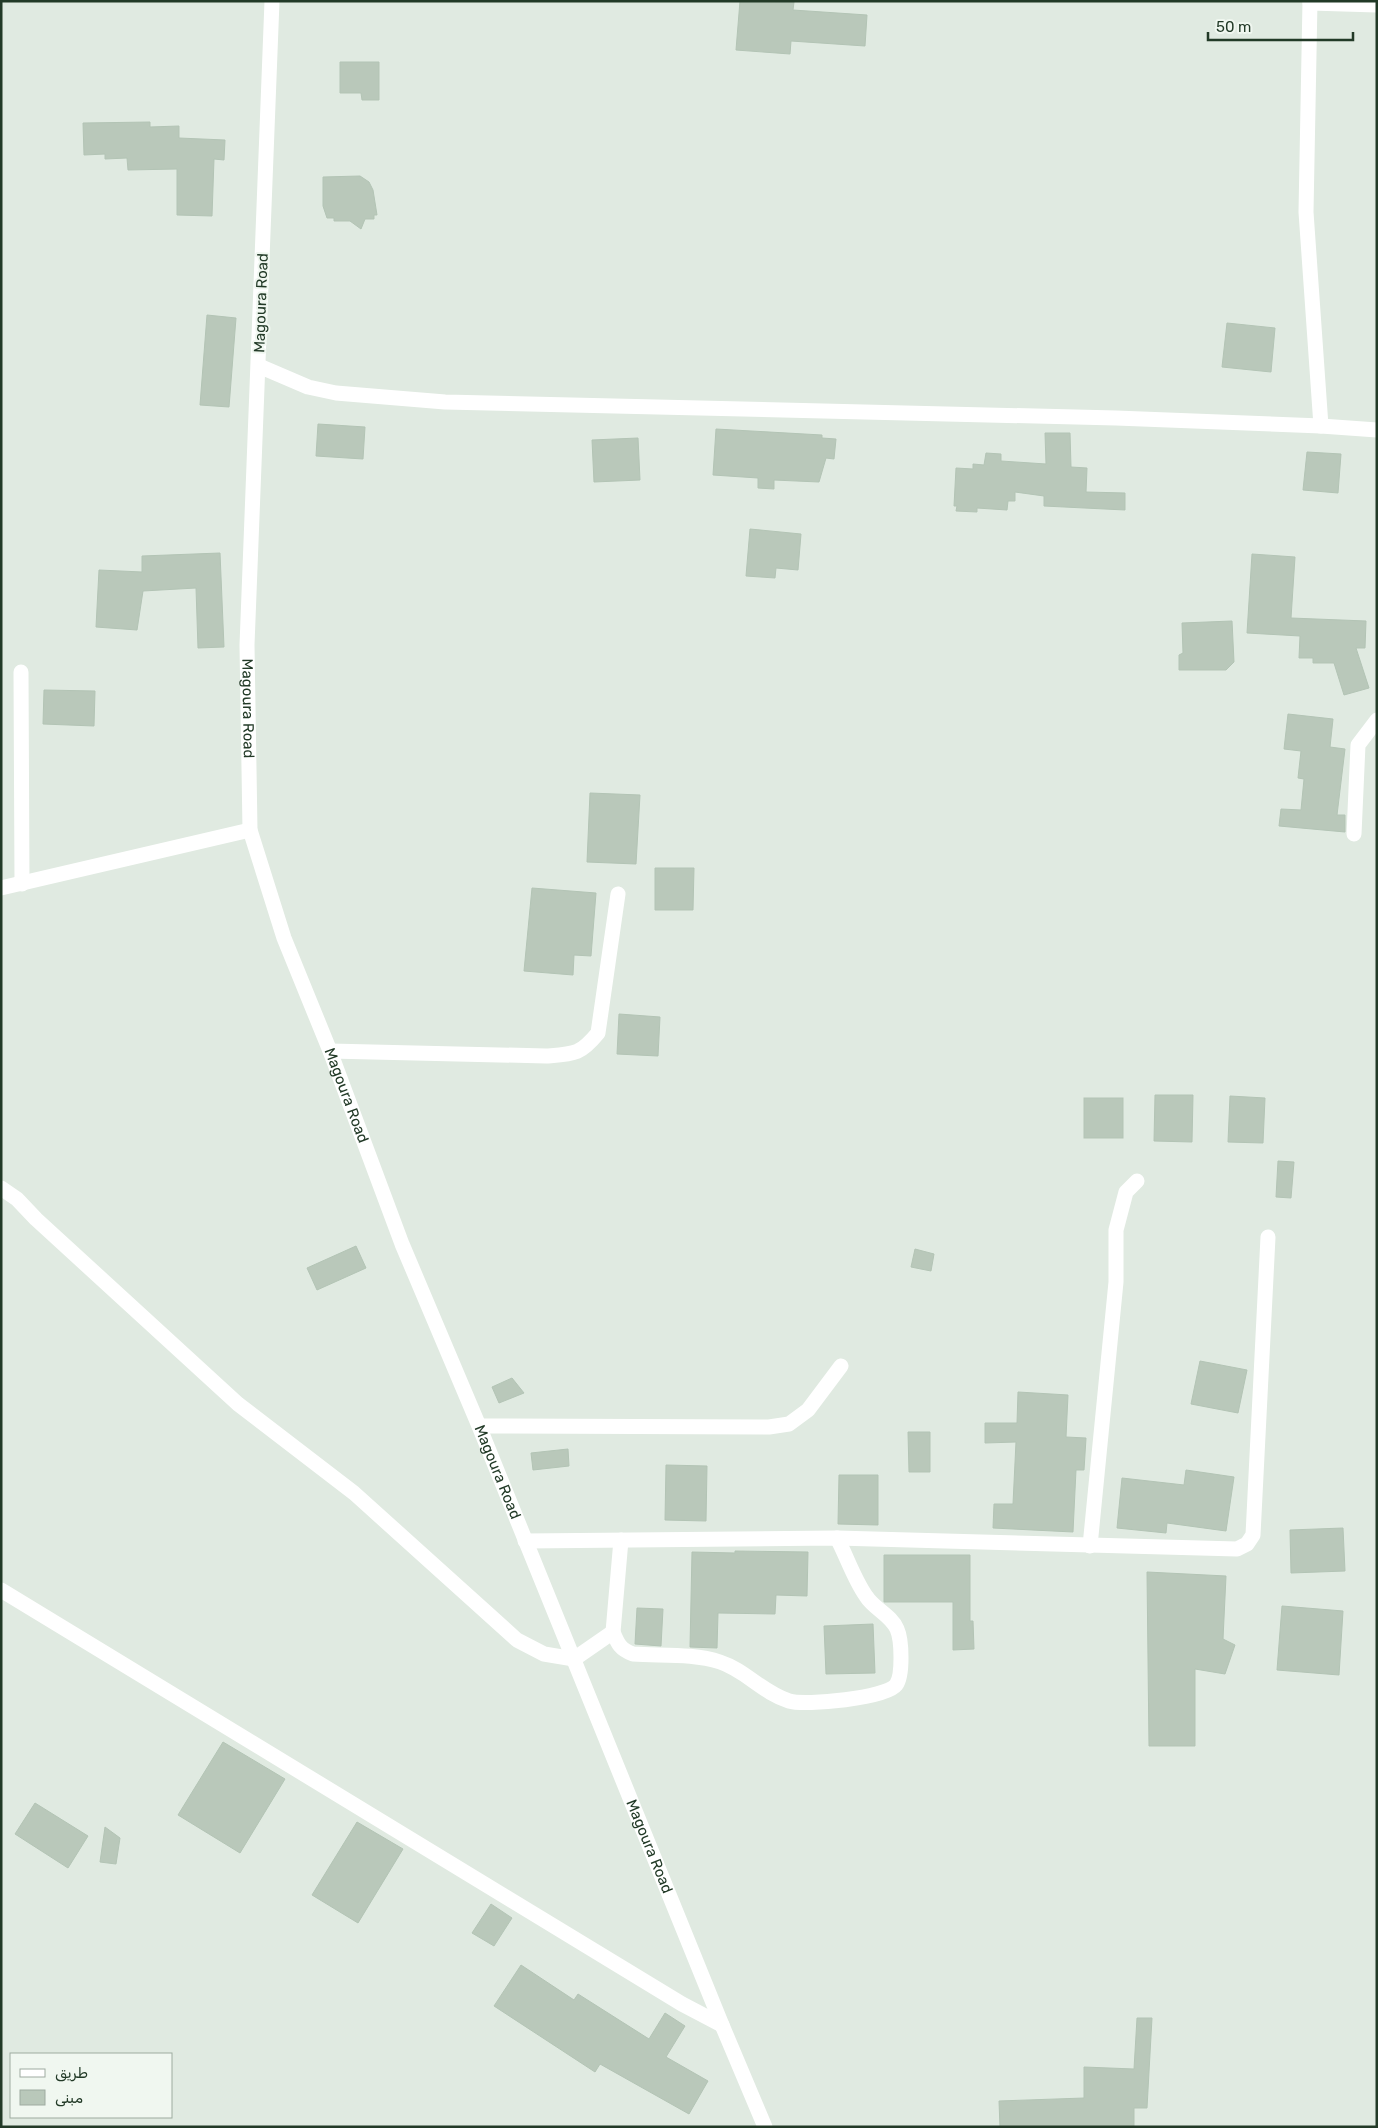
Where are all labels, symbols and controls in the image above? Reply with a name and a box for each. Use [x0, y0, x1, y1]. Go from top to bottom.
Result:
scale bar [1208, 10, 1353, 42]
text: 50 m [1216, 18, 1251, 36]
street label: Magoura Road [250, 253, 272, 353]
street label: Magoura Road [238, 658, 258, 759]
street label: Magoura Road [321, 1045, 372, 1145]
street label: Magoura Road [471, 1422, 525, 1522]
street label: Magoura Road [622, 1797, 677, 1896]
legend [10, 2053, 172, 2118]
text: طريق [55, 2064, 88, 2082]
text: مبنى [55, 2089, 83, 2107]

